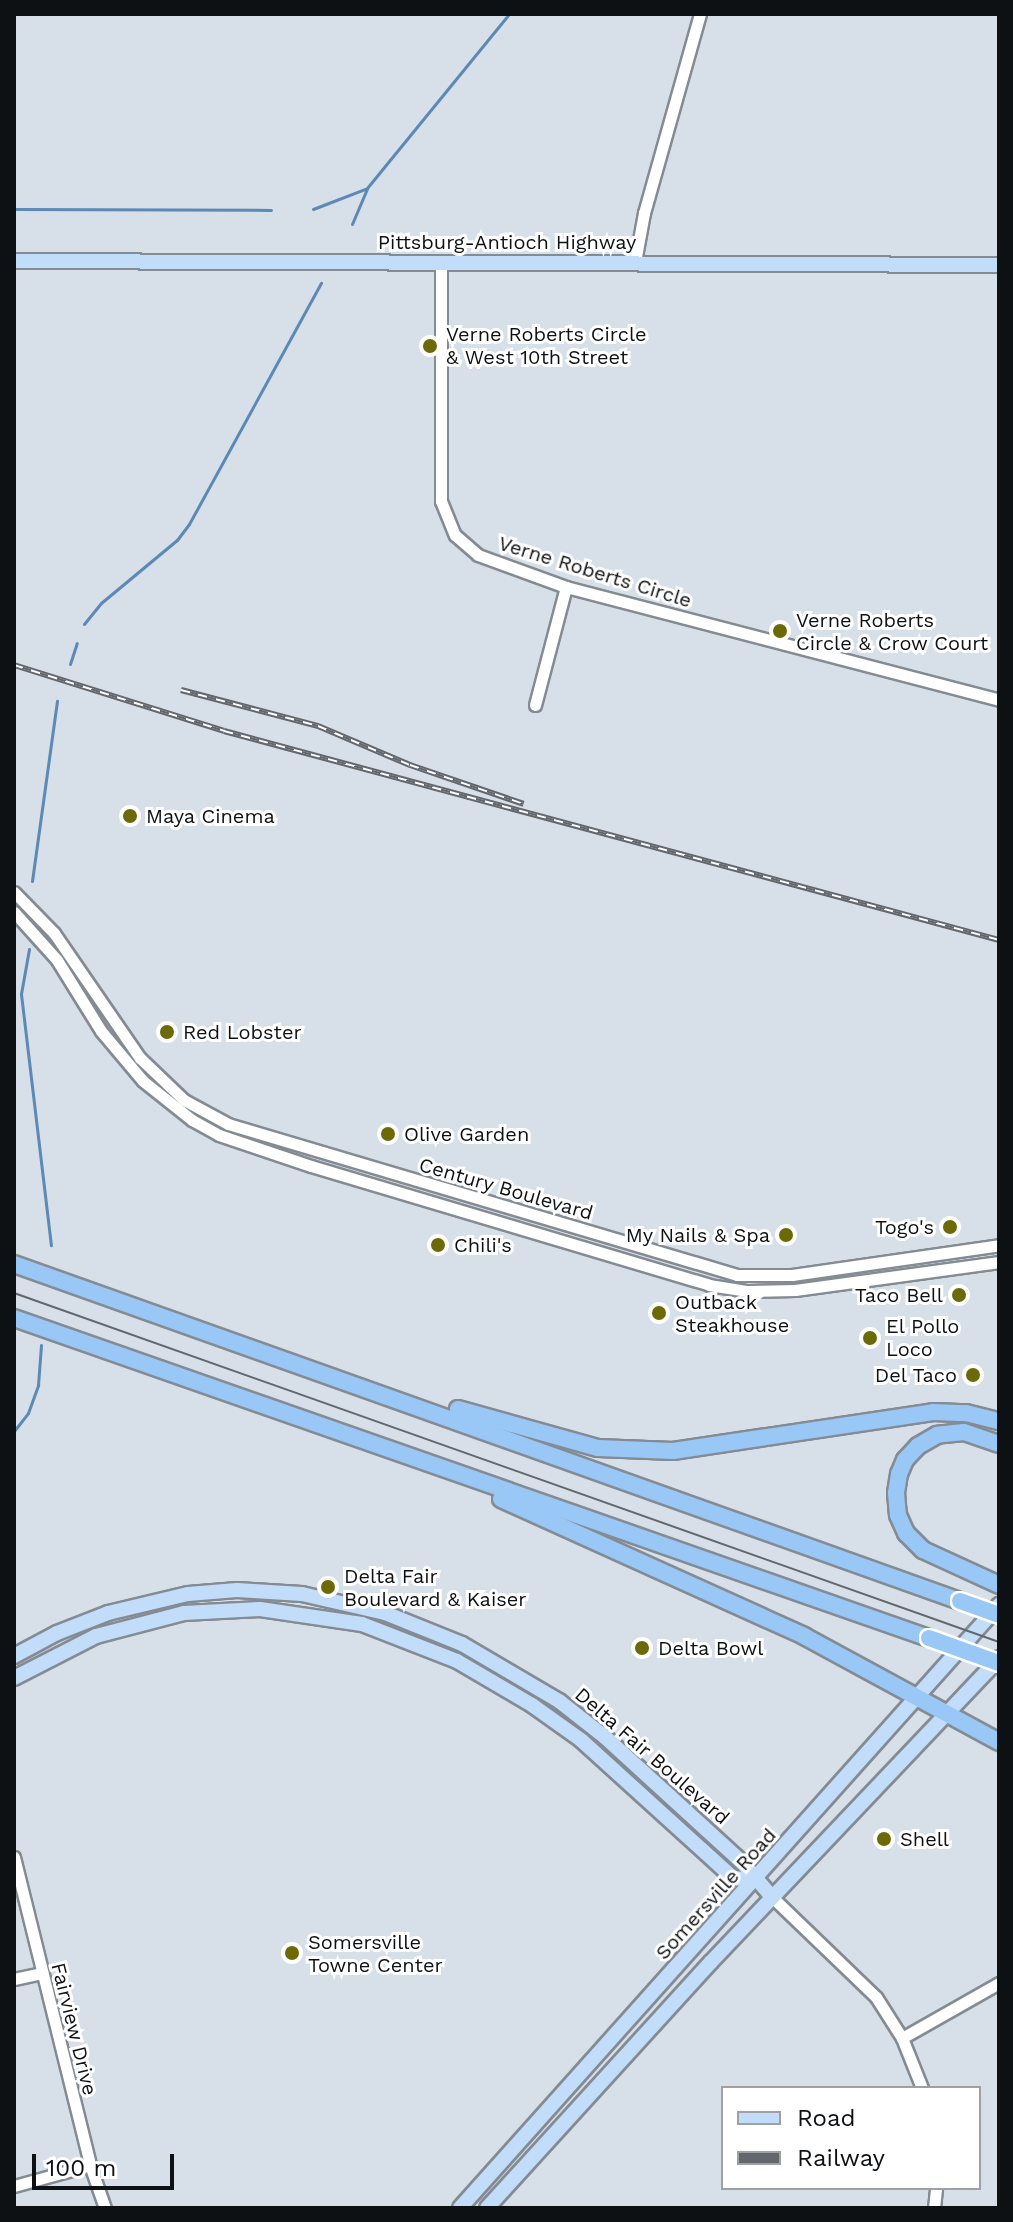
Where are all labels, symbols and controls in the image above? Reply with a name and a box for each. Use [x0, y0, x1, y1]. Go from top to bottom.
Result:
street label: Pittsburg-Antioch Highway [378, 230, 636, 254]
place label: Verne Roberts Circle & West 10th Street [446, 322, 647, 369]
marker: Verne Roberts Circle & West 10th Street [421, 337, 439, 355]
street label: Verne Roberts Circle [496, 531, 694, 613]
place label: Verne Roberts Circle & Crow Court [796, 608, 989, 655]
marker: Verne Roberts Circle & Crow Court [771, 622, 789, 640]
place label: Maya Cinema [146, 804, 275, 828]
marker: Maya Cinema [121, 807, 139, 825]
place label: Red Lobster [183, 1020, 302, 1044]
marker: Red Lobster [158, 1023, 176, 1041]
place label: Olive Garden [404, 1122, 529, 1146]
marker: Olive Garden [379, 1125, 397, 1143]
street label: Century Boulevard [416, 1153, 596, 1225]
place label: Togo's [875, 1215, 934, 1239]
marker: Togo's [941, 1218, 959, 1236]
place label: My Nails & Spa [625, 1223, 770, 1247]
marker: My Nails & Spa [777, 1226, 795, 1244]
place label: Chili's [454, 1233, 512, 1257]
marker: Chili's [429, 1236, 447, 1254]
place label: Taco Bell [855, 1283, 943, 1307]
marker: Taco Bell [950, 1286, 968, 1304]
place label: Outback Steakhouse [675, 1290, 789, 1337]
marker: Outback Steakhouse [650, 1304, 668, 1322]
place label: El Pollo Loco [886, 1314, 960, 1361]
marker: El Pollo Loco [861, 1329, 879, 1347]
place label: Del Taco [874, 1363, 957, 1387]
marker: Del Taco [964, 1366, 982, 1384]
place label: Delta Fair Boulevard & Kaiser [344, 1564, 526, 1611]
marker: Delta Fair Boulevard & Kaiser [319, 1578, 337, 1596]
place label: Delta Bowl [658, 1636, 764, 1660]
marker: Delta Bowl [633, 1639, 651, 1657]
street label: Delta Fair Boulevard [570, 1682, 734, 1830]
street label: Somersville Road [651, 1823, 781, 1965]
place label: Shell [900, 1827, 949, 1851]
marker: Shell [875, 1830, 893, 1848]
place label: Somersville Towne Center [308, 1930, 443, 1977]
marker: Somersville Towne Center [283, 1944, 301, 1962]
street label: Fairview Drive [46, 1960, 102, 2098]
legend [721, 2086, 981, 2190]
text: Road [797, 2104, 856, 2132]
scale bar [36, 2138, 178, 2188]
text: Railway [797, 2144, 885, 2172]
text: 100 m [46, 2154, 116, 2182]

